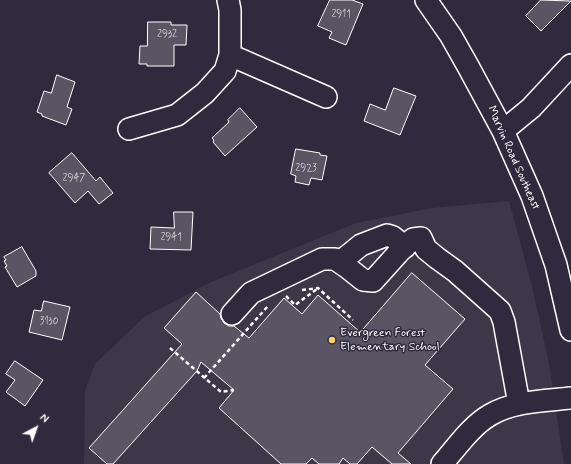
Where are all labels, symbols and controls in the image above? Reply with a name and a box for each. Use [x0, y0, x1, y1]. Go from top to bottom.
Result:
house number: 2911 [331, 9, 351, 21]
house number: 2932 [157, 29, 177, 41]
street label: Marvin Road Southeast [484, 104, 542, 212]
house number: 2923 [295, 163, 317, 175]
house number: 2947 [63, 173, 85, 185]
house number: 2941 [160, 232, 182, 244]
house number: 3130 [40, 316, 58, 328]
place label: Evergreen Forest Elementary School [340, 326, 440, 354]
marker: Evergreen Forest Elementary School [327, 335, 337, 345]
north arrow [16, 408, 56, 448]
text: N [37, 411, 51, 427]

